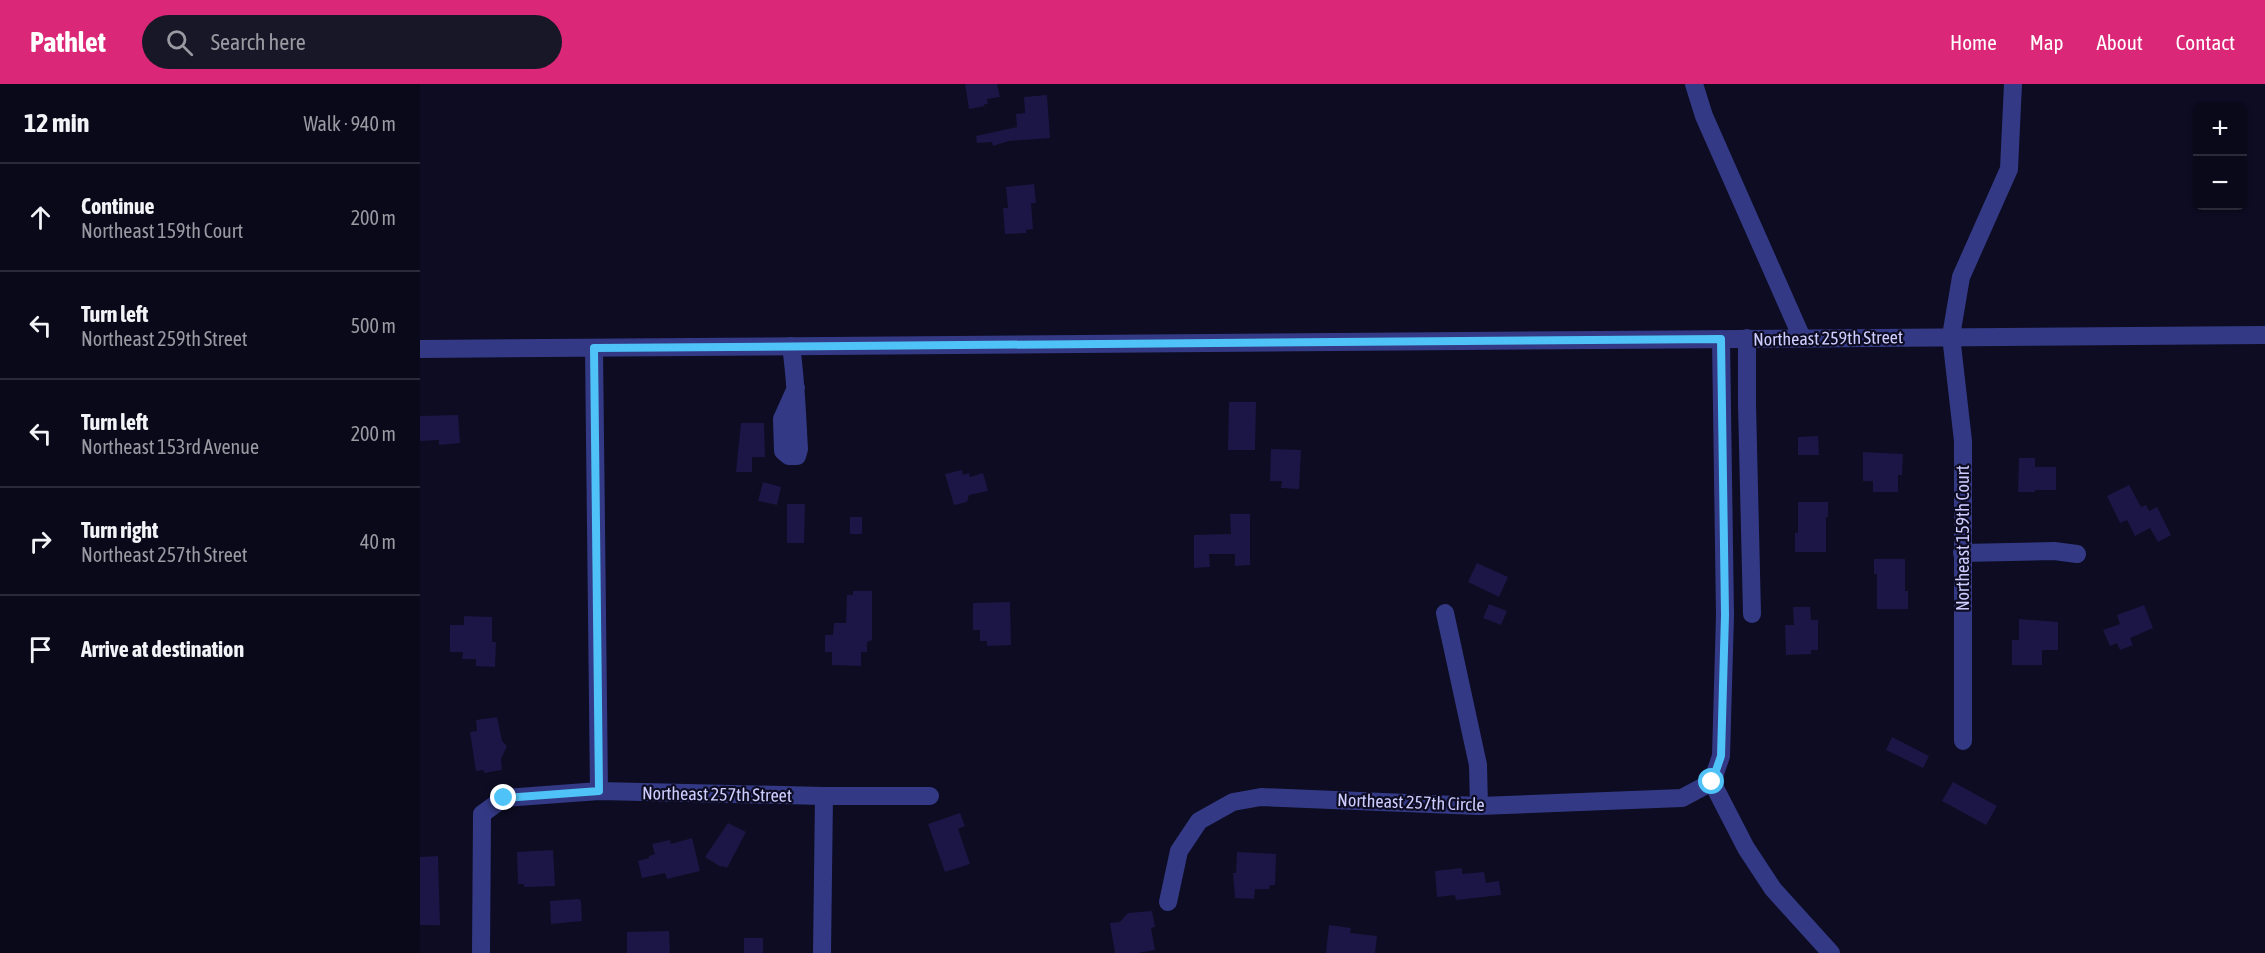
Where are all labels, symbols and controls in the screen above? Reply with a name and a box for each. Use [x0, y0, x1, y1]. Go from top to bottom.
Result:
search box [142, 15, 562, 69]
text: Pathlet [30, 26, 106, 58]
icon: search [163, 26, 196, 59]
text: Search here [211, 29, 306, 55]
text: Home [1950, 30, 1997, 54]
text: Map [2030, 30, 2064, 54]
text: About [2097, 30, 2143, 54]
text: Contact [2176, 30, 2235, 54]
map controls [2193, 102, 2247, 210]
button: + [2193, 102, 2247, 156]
text: 12 min [24, 108, 89, 138]
text: Walk · 940 m [304, 112, 396, 135]
button: − [2193, 156, 2247, 210]
text: Continue [81, 193, 155, 219]
icon: ahead [24, 201, 57, 234]
text: 200 m [351, 206, 396, 229]
text: Northeast 159th Court [81, 219, 243, 242]
text: Turn left [81, 301, 148, 327]
icon: left [24, 309, 57, 342]
text: 500 m [351, 314, 396, 337]
street label: Northeast 259th Street [1753, 326, 1903, 350]
text: Northeast 259th Street [81, 327, 248, 350]
text: Turn left [81, 409, 148, 435]
icon: left [24, 417, 57, 450]
text: 200 m [351, 422, 396, 445]
text: Northeast 153rd Avenue [81, 435, 259, 458]
street label: Northeast 159th Court [1952, 465, 1973, 611]
text: Turn right [81, 517, 158, 543]
icon: right [24, 525, 57, 558]
text: 40 m [360, 530, 396, 553]
text: Northeast 257th Street [81, 543, 248, 566]
icon: arrive [24, 633, 57, 666]
text: Arrive at destination [81, 636, 244, 662]
route start [1698, 768, 1724, 794]
street label: Northeast 257th Street [642, 782, 792, 806]
route end [490, 784, 516, 810]
street label: Northeast 257th Circle [1337, 789, 1485, 815]

